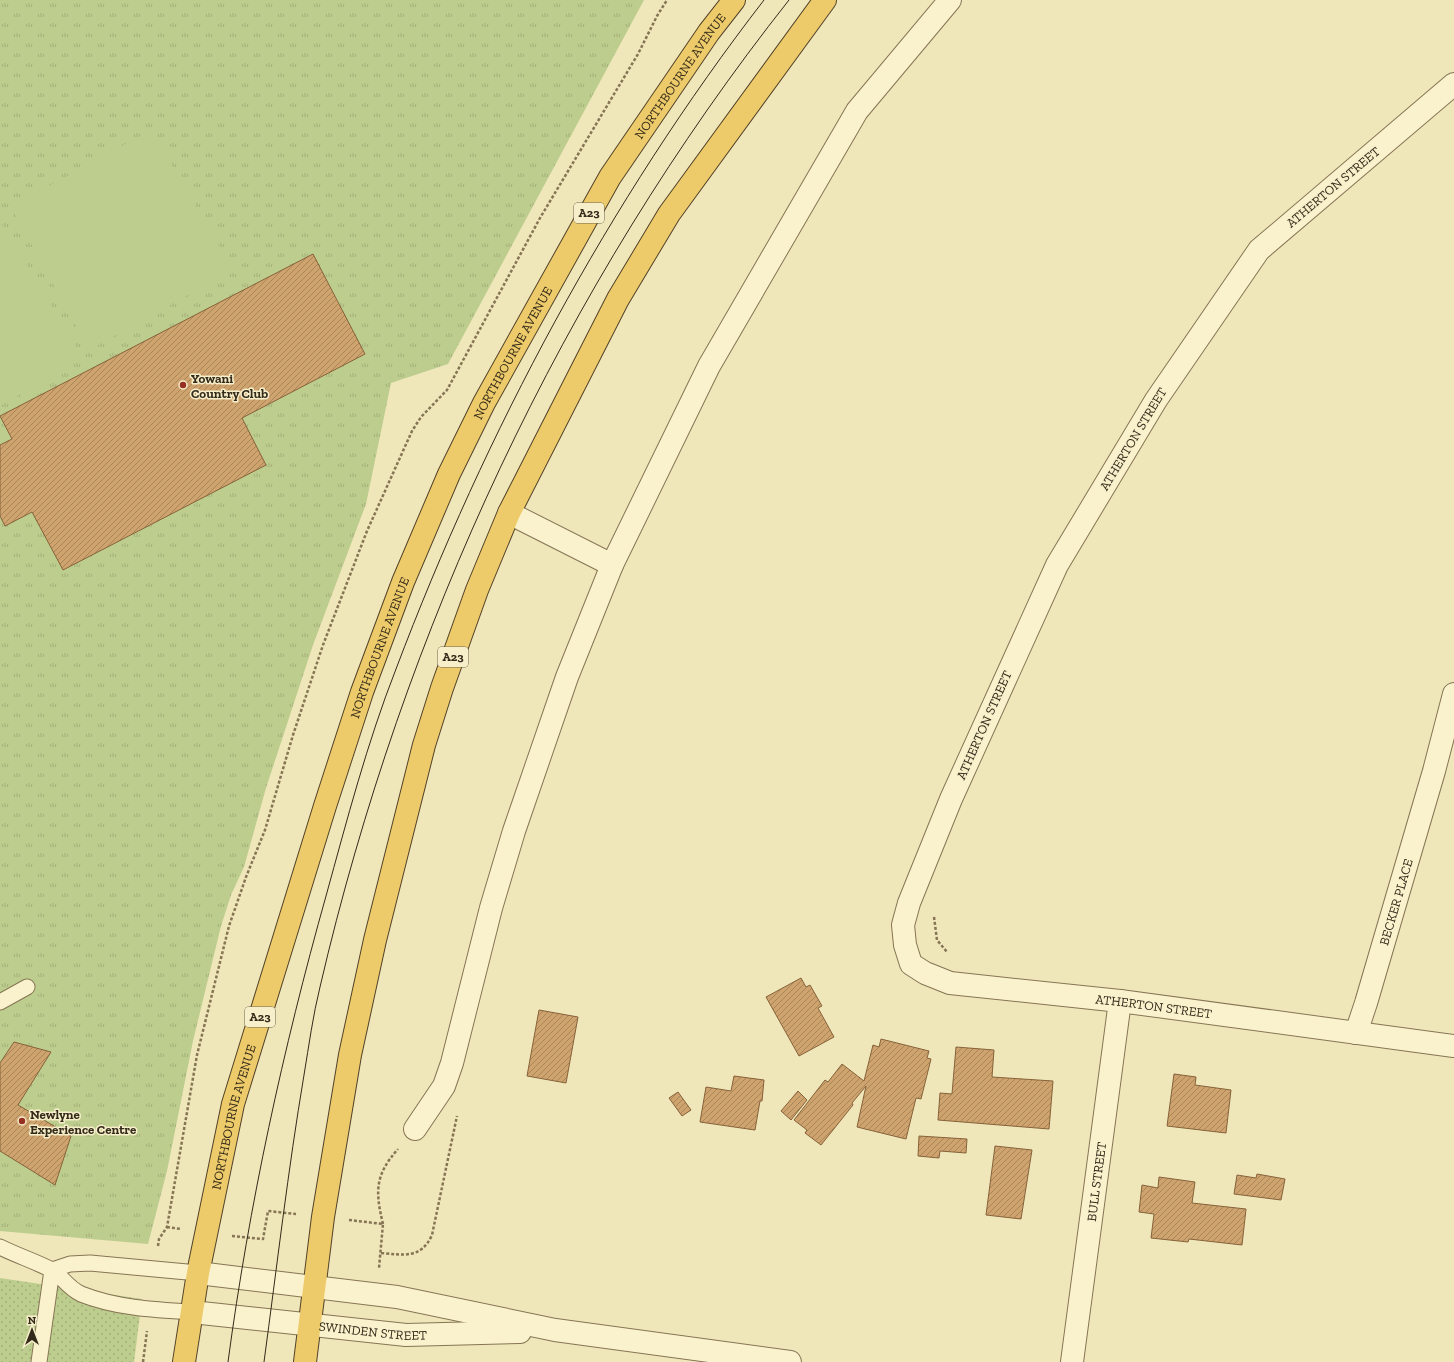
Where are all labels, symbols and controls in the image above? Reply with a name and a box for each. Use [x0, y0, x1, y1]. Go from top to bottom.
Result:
street label: NORTHBOURNE AVENUE [631, 10, 729, 141]
street label: ATHERTON STREET [1283, 144, 1383, 230]
road number: A23 [574, 203, 604, 223]
street label: NORTHBOURNE AVENUE [470, 284, 555, 422]
place label: Yowani Country Club [191, 371, 268, 401]
marker: Yowani Country Club [178, 380, 188, 390]
street label: ATHERTON STREET [1096, 385, 1170, 493]
street label: NORTHBOURNE AVENUE [347, 574, 412, 720]
road number: A23 [438, 647, 468, 667]
street label: ATHERTON STREET [953, 668, 1015, 782]
street label: BECKER PLACE [1376, 856, 1416, 947]
street label: ATHERTON STREET [1095, 991, 1213, 1021]
road number: A23 [245, 1007, 275, 1027]
street label: NORTHBOURNE AVENUE [208, 1042, 259, 1191]
place label: Newlyne Experience Centre [30, 1107, 137, 1137]
marker: Newlyne Experience Centre [17, 1116, 27, 1126]
street label: BULL STREET [1083, 1141, 1109, 1222]
north arrow [12, 1310, 52, 1350]
text: N [28, 1314, 37, 1327]
street label: SWINDEN STREET [318, 1318, 427, 1343]

